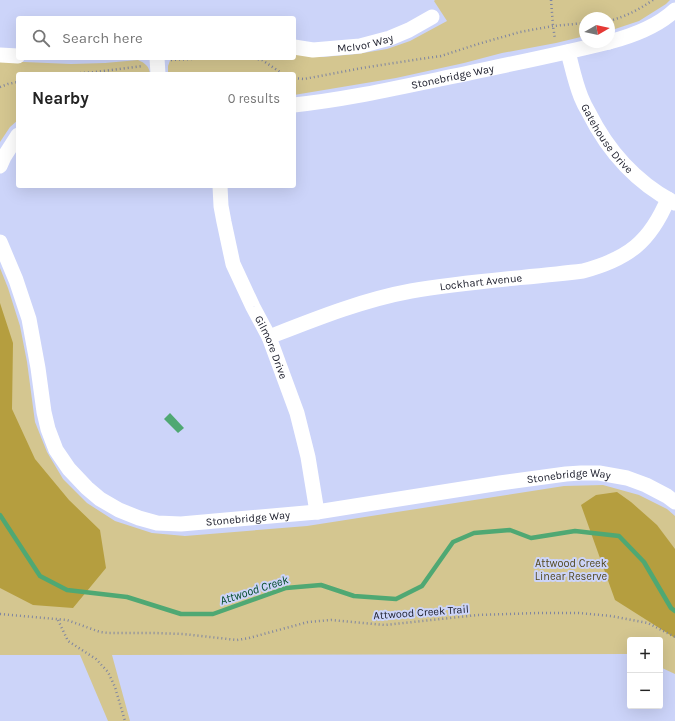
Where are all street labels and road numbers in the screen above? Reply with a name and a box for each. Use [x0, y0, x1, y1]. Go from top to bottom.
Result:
street label: McIvor Way [337, 31, 395, 55]
street label: Stonebridge Way [410, 62, 495, 92]
street label: Gatehouse Drive [578, 102, 636, 176]
street label: Lockhart Avenue [439, 271, 523, 293]
street label: Gilmore Drive [252, 313, 290, 381]
street label: Stonebridge Way [526, 467, 612, 486]
street label: Stonebridge Way [205, 508, 291, 529]
street label: Attwood Creek Trail [373, 603, 469, 622]

